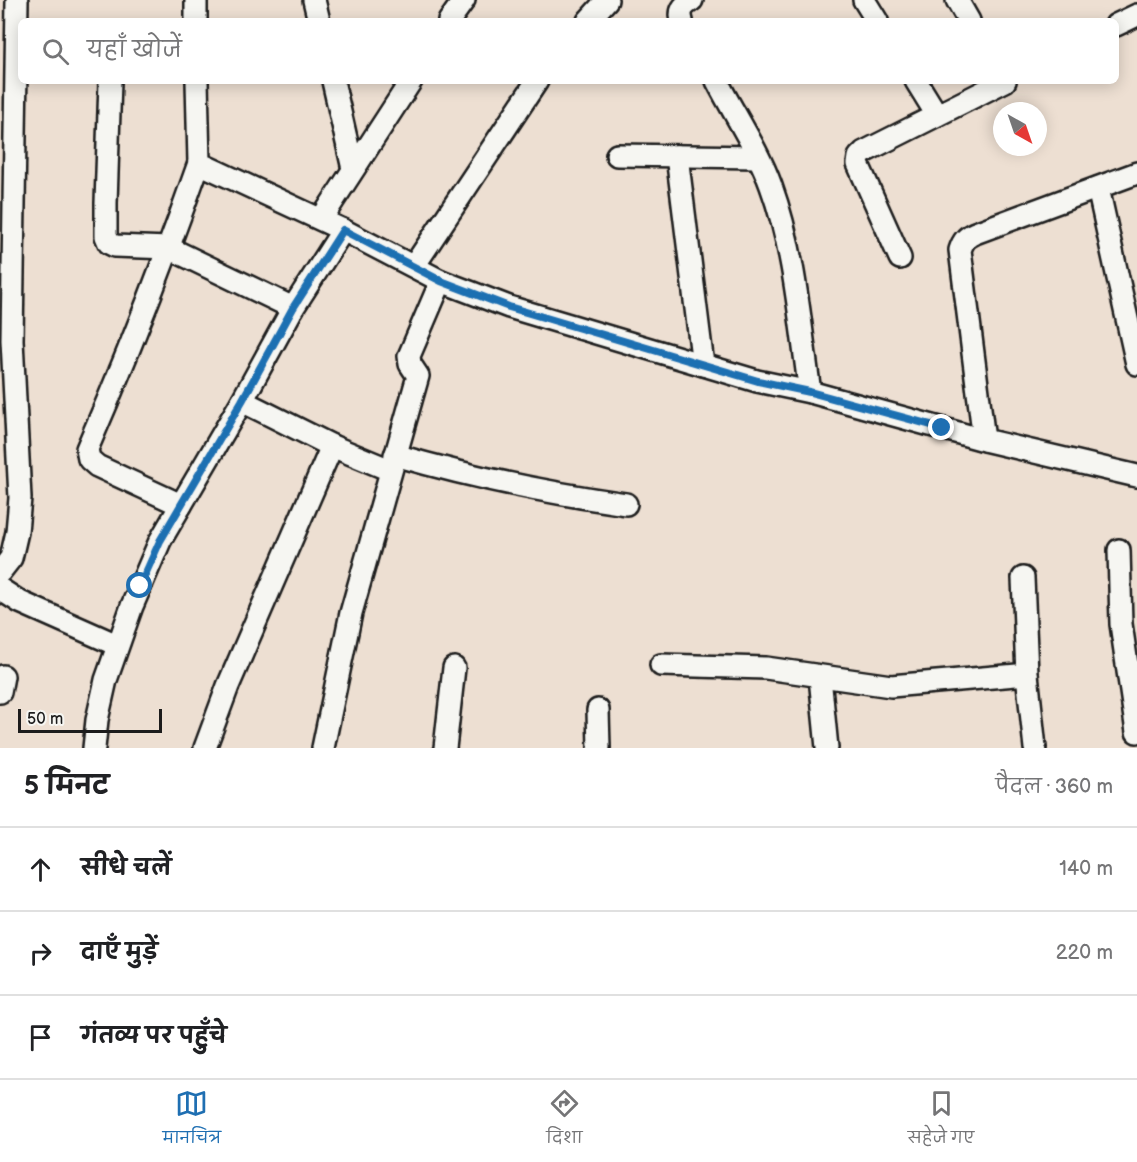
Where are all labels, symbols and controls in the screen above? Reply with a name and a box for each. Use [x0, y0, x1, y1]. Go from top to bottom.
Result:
search box [18, 18, 1119, 84]
icon: search [39, 35, 72, 68]
text: यहाँ खोजें [87, 37, 182, 64]
north arrow [993, 102, 1047, 156]
route end [928, 414, 954, 440]
route start [126, 572, 152, 598]
scale bar [18, 706, 162, 734]
text: 50 m [27, 710, 63, 729]
text: 5 मिनट [24, 771, 109, 802]
text: पैदल · 360 m [995, 775, 1113, 799]
icon: ahead [24, 853, 57, 886]
text: सीधे चलें [81, 855, 171, 882]
text: 140 m [1059, 857, 1113, 881]
icon: right [24, 937, 57, 970]
text: दाएँ मुड़ें [81, 939, 158, 966]
text: 220 m [1056, 941, 1113, 965]
icon: arrive [24, 1021, 57, 1054]
text: गंतव्य पर पहुँचे [81, 1023, 227, 1050]
tab: मानचित्र [163, 1087, 221, 1155]
tab: दिशा [546, 1087, 583, 1155]
tab: सहेजे गए [908, 1087, 974, 1155]

